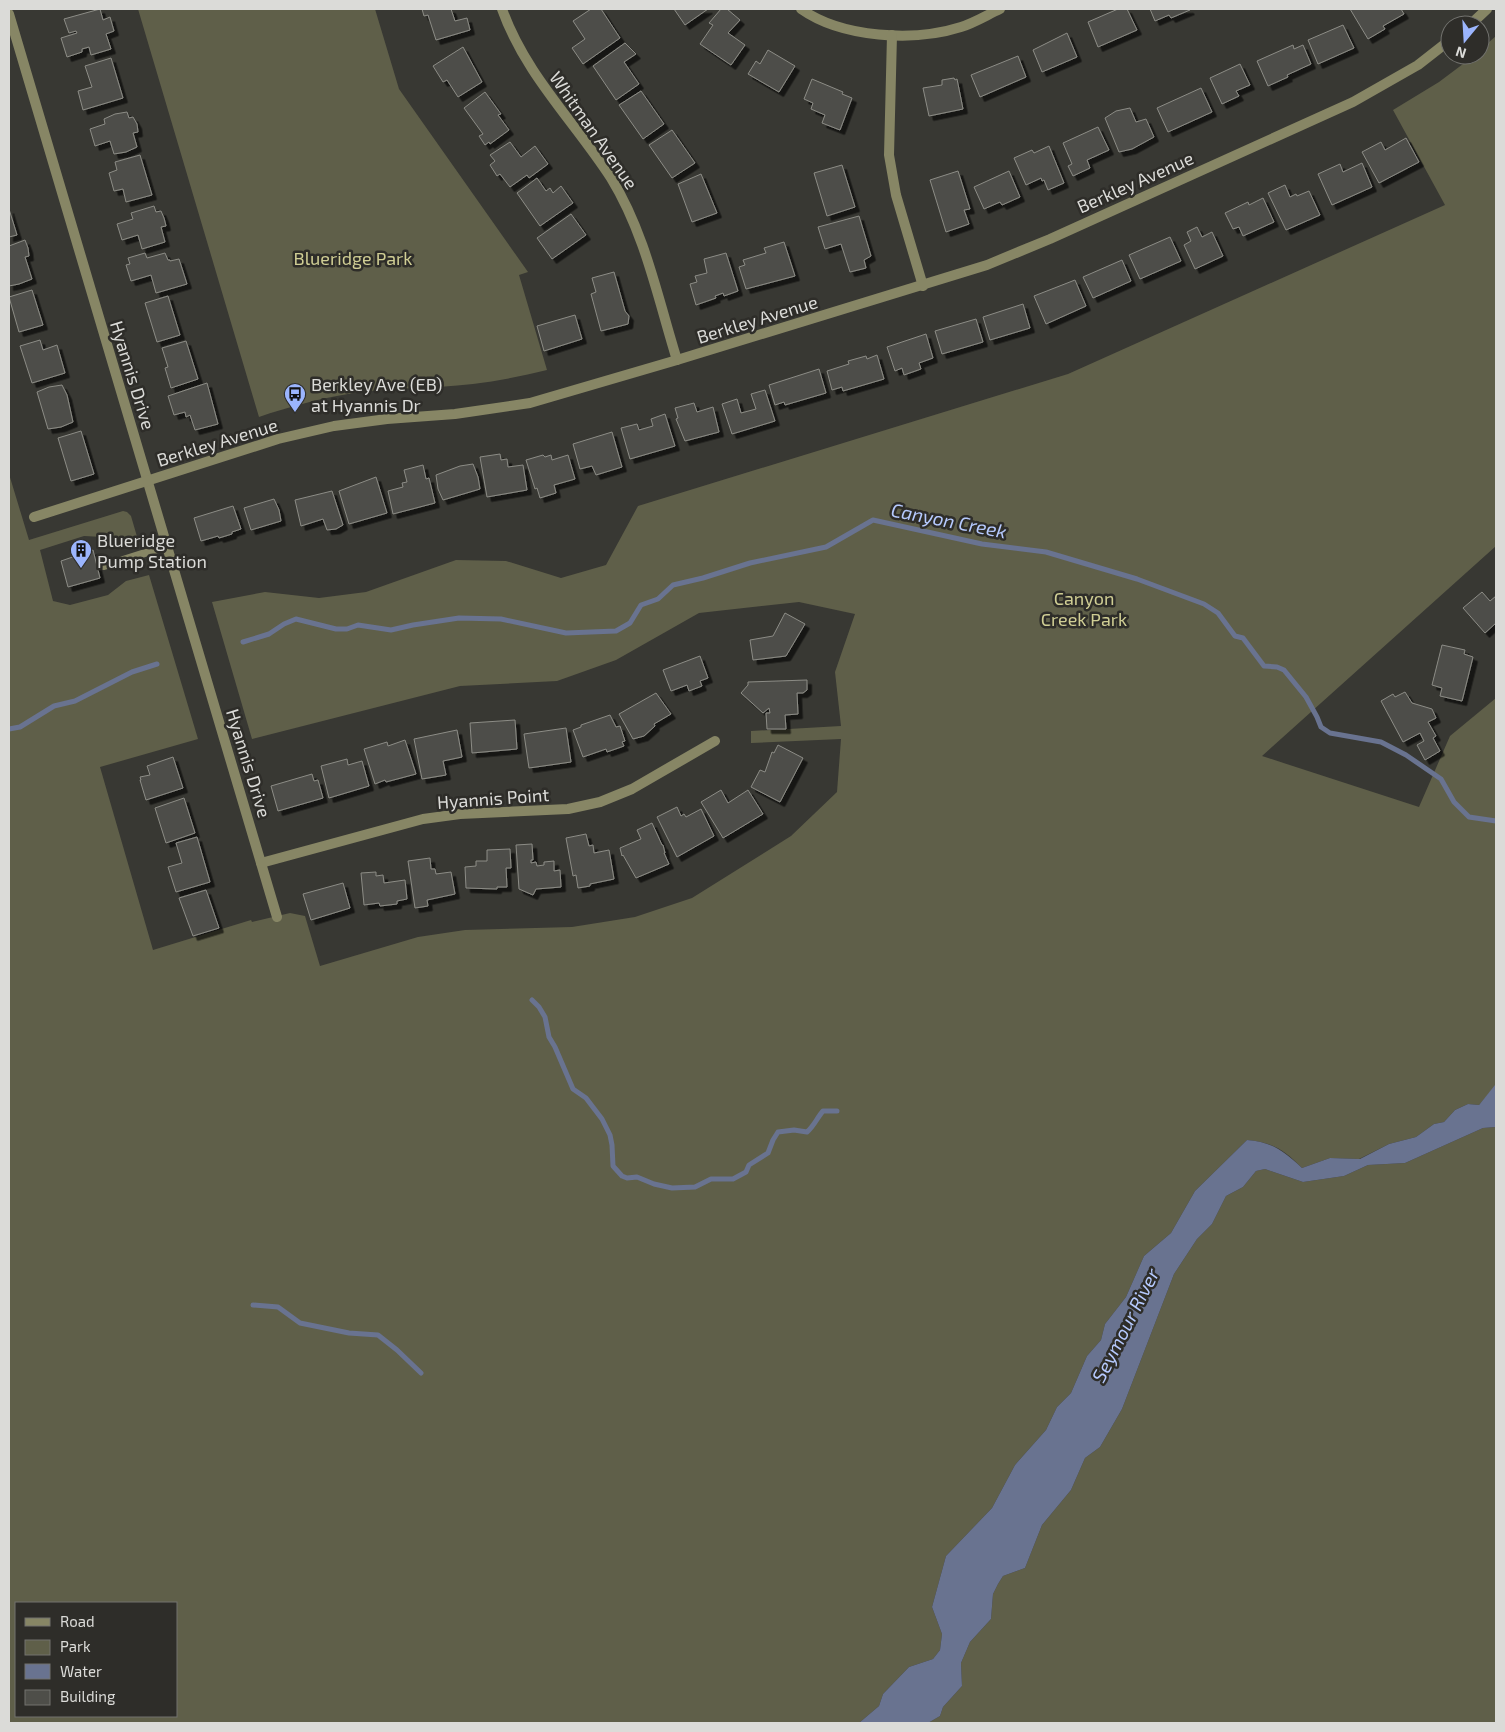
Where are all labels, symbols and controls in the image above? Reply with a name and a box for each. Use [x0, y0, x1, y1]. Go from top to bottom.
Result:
north arrow [1440, 15, 1490, 65]
text: N [1453, 43, 1468, 62]
street label: Whitman Avenue [545, 67, 643, 193]
street label: Berkley Avenue [1073, 146, 1197, 218]
park label: Blueridge Park [294, 247, 412, 269]
street label: Berkley Avenue [694, 290, 820, 348]
street label: Hyannis Drive [106, 318, 160, 432]
place label: Berkley Ave (EB) at Hyannis Dr [311, 373, 443, 416]
bus stop icon: Berkley Ave (EB) at Hyannis Dr [283, 382, 307, 413]
street label: Berkley Avenue [154, 413, 280, 471]
water label: Canyon Creek [889, 498, 1009, 543]
place label: Blueridge Pump Station [97, 529, 207, 572]
building icon: Blueridge Pump Station [69, 538, 93, 569]
park label: Canyon Creek Park [1041, 587, 1127, 630]
street label: Hyannis Drive [222, 706, 276, 820]
street label: Hyannis Point [436, 783, 550, 813]
water label: Seymour River [1086, 1264, 1165, 1386]
legend [15, 1602, 178, 1717]
text: Road [60, 1612, 95, 1630]
text: Park [60, 1637, 91, 1655]
text: Water [60, 1662, 102, 1680]
text: Building [60, 1687, 116, 1705]

